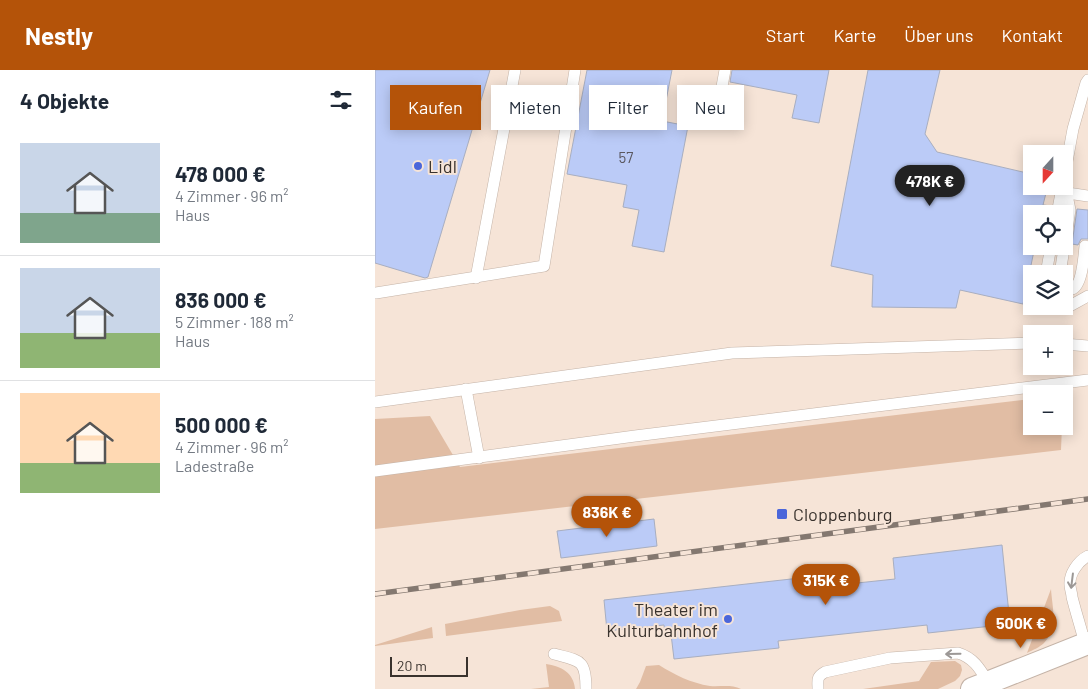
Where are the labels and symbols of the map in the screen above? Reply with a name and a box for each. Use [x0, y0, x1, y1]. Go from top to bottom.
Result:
north arrow [1023, 145, 1073, 195]
house number: 57 [619, 148, 633, 166]
place label: Lidl [428, 155, 457, 177]
marker: Lidl [412, 160, 424, 172]
pin: 478K € [889, 164, 971, 207]
pin: 836K € [566, 496, 648, 538]
place label: Cloppenburg [793, 503, 892, 525]
marker: Cloppenburg [775, 507, 789, 521]
pin: 315K € [785, 564, 867, 606]
one-way arrow [1067, 573, 1077, 589]
place label: Theater im Kulturbahnhof [606, 598, 718, 641]
pin: 500K € [980, 606, 1062, 649]
marker: Theater im Kulturbahnhof [722, 613, 734, 625]
one-way arrow [945, 649, 961, 659]
scale bar [390, 654, 467, 677]

